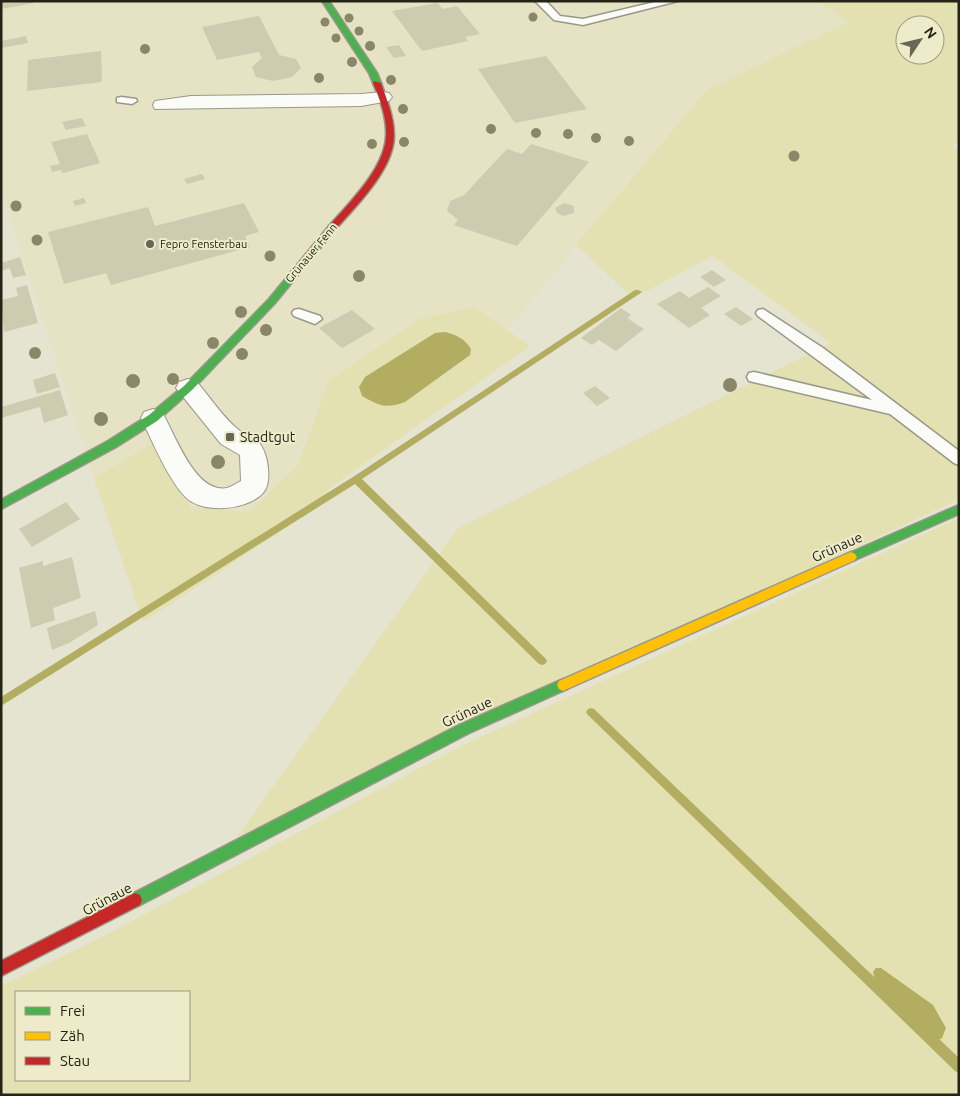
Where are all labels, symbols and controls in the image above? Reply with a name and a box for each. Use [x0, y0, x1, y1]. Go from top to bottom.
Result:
north arrow [895, 15, 945, 65]
text: N [921, 24, 940, 41]
street label: Grünauer Fenn [283, 221, 339, 285]
marker: Fepro Fensterbau [144, 238, 156, 250]
place label: Fepro Fensterbau [160, 238, 247, 250]
place label: Stadtgut [240, 429, 296, 445]
marker: Stadtgut [224, 431, 236, 443]
street label: Grünaue [809, 529, 865, 565]
street label: Grünaue [439, 693, 495, 731]
street label: Grünaue [80, 879, 134, 919]
legend [15, 991, 190, 1081]
text: Frei [60, 1002, 85, 1019]
text: Zäh [60, 1027, 85, 1044]
text: Stau [60, 1052, 90, 1069]

